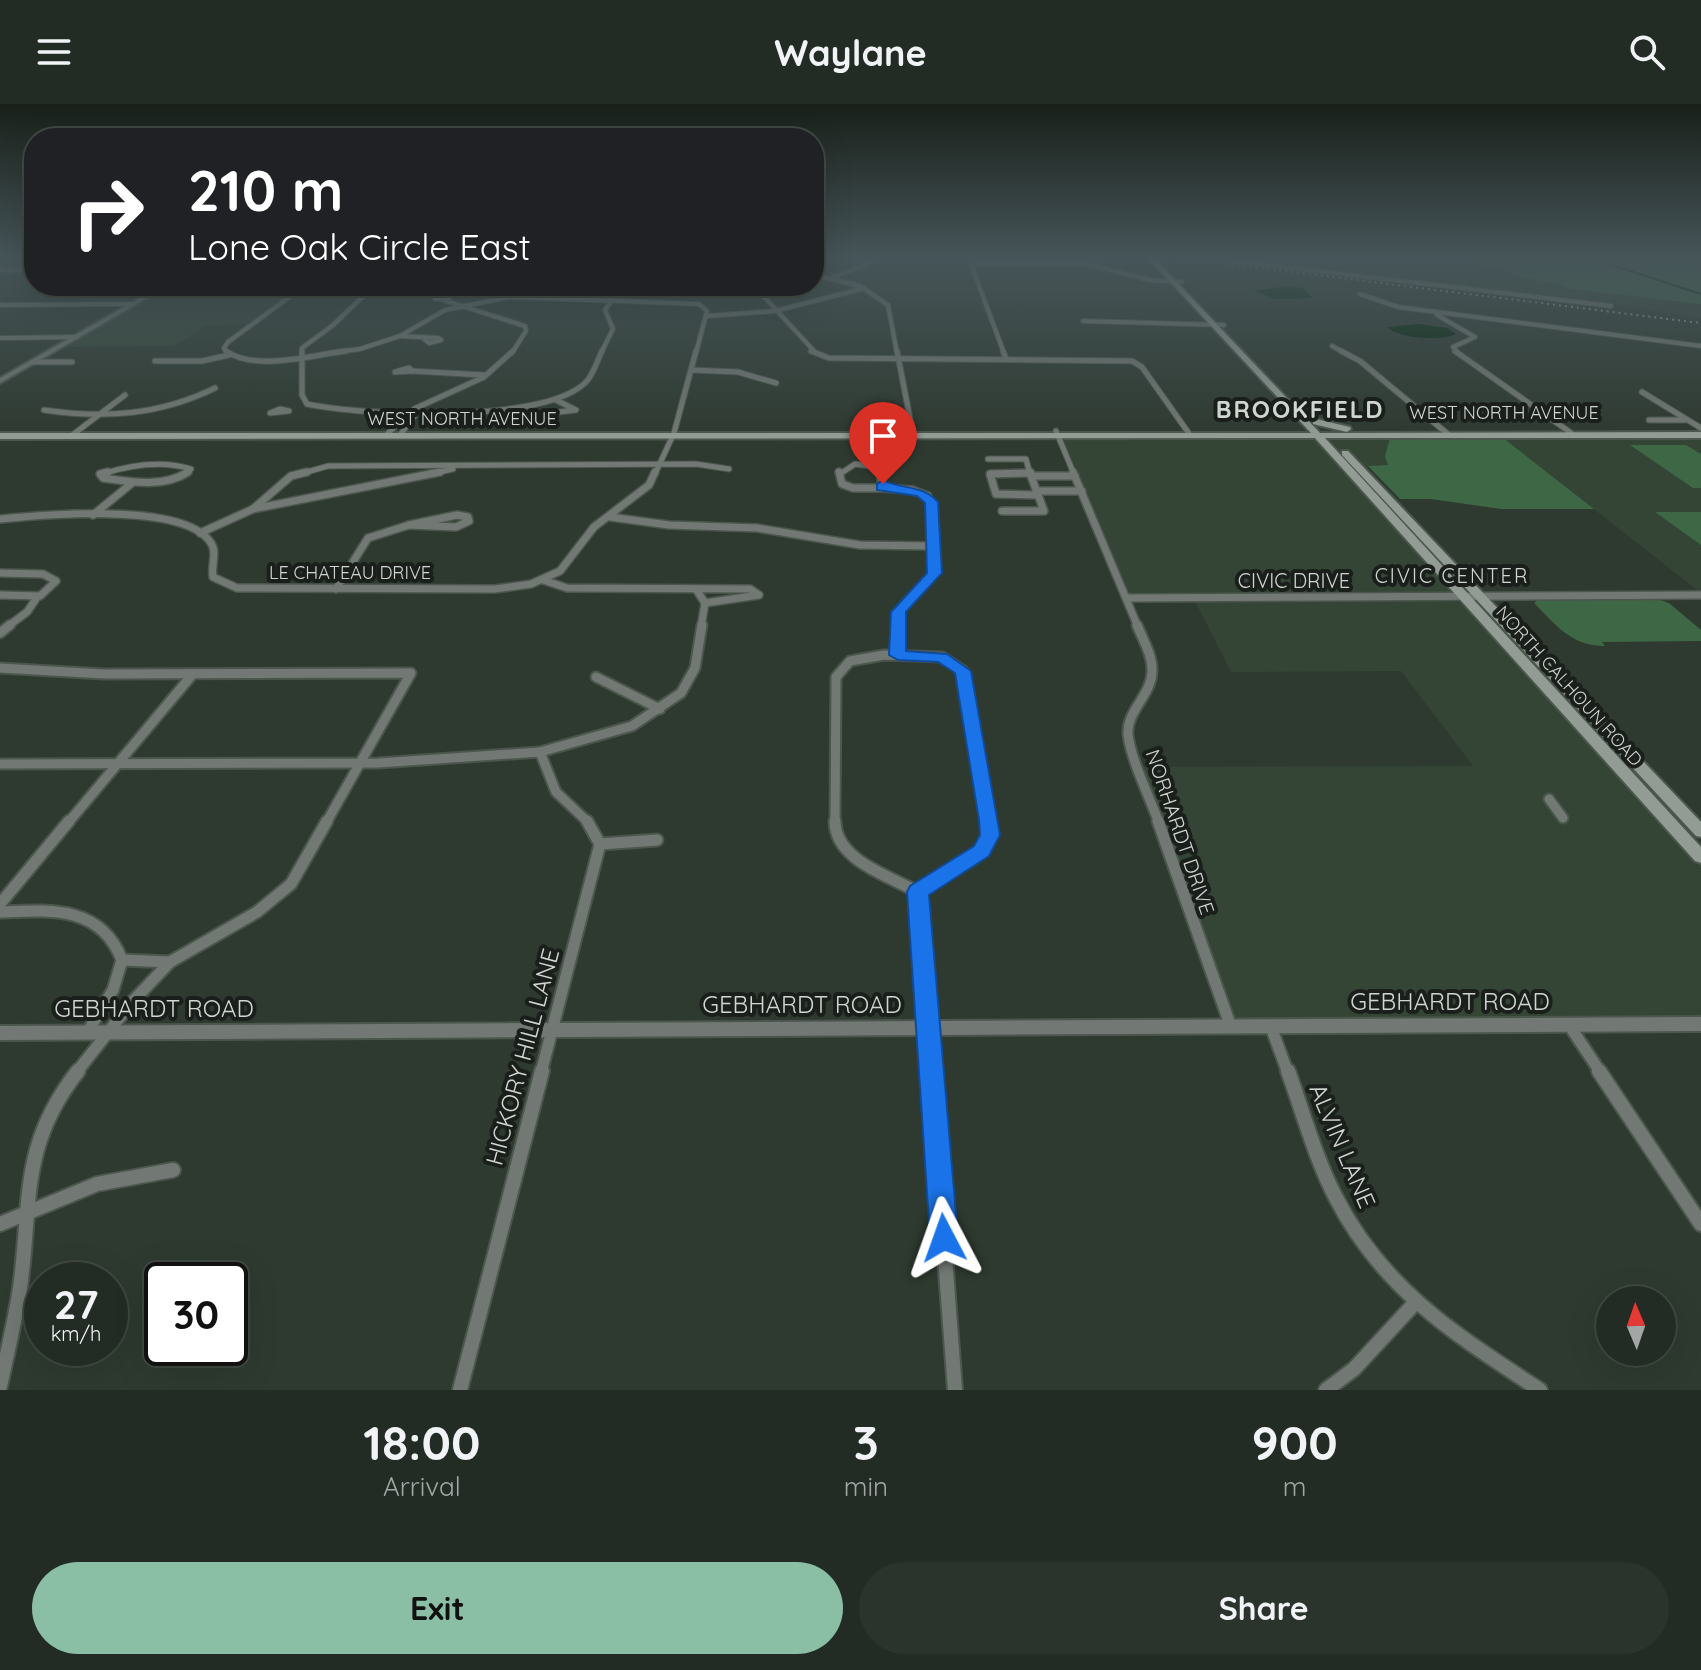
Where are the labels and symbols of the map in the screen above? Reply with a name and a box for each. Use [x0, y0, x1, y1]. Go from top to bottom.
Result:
district label: BROOKFIELD [1216, 394, 1384, 424]
street label: WEST NORTH AVENUE [1409, 401, 1599, 424]
pin [849, 402, 917, 484]
street label: WEST NORTH AVENUE [367, 407, 557, 430]
street label: LE CHATEAU DRIVE [269, 561, 431, 584]
district label: CIVIC CENTER [1375, 563, 1529, 588]
street label: CIVIC DRIVE [1238, 568, 1350, 593]
street label: NORTH CALHOUN ROAD [1491, 601, 1648, 771]
street label: NORHARDT DRIVE [1140, 746, 1220, 918]
street label: HICKORY HILL LANE [479, 945, 565, 1168]
street label: GEBHARDT ROAD [1350, 986, 1550, 1016]
street label: GEBHARDT ROAD [702, 989, 902, 1019]
street label: GEBHARDT ROAD [54, 993, 254, 1023]
street label: ALVIN LANE [1303, 1079, 1383, 1212]
position arrow [902, 1196, 986, 1280]
speed limit sign: 30 [144, 1262, 248, 1366]
north arrow [1596, 1286, 1676, 1366]

